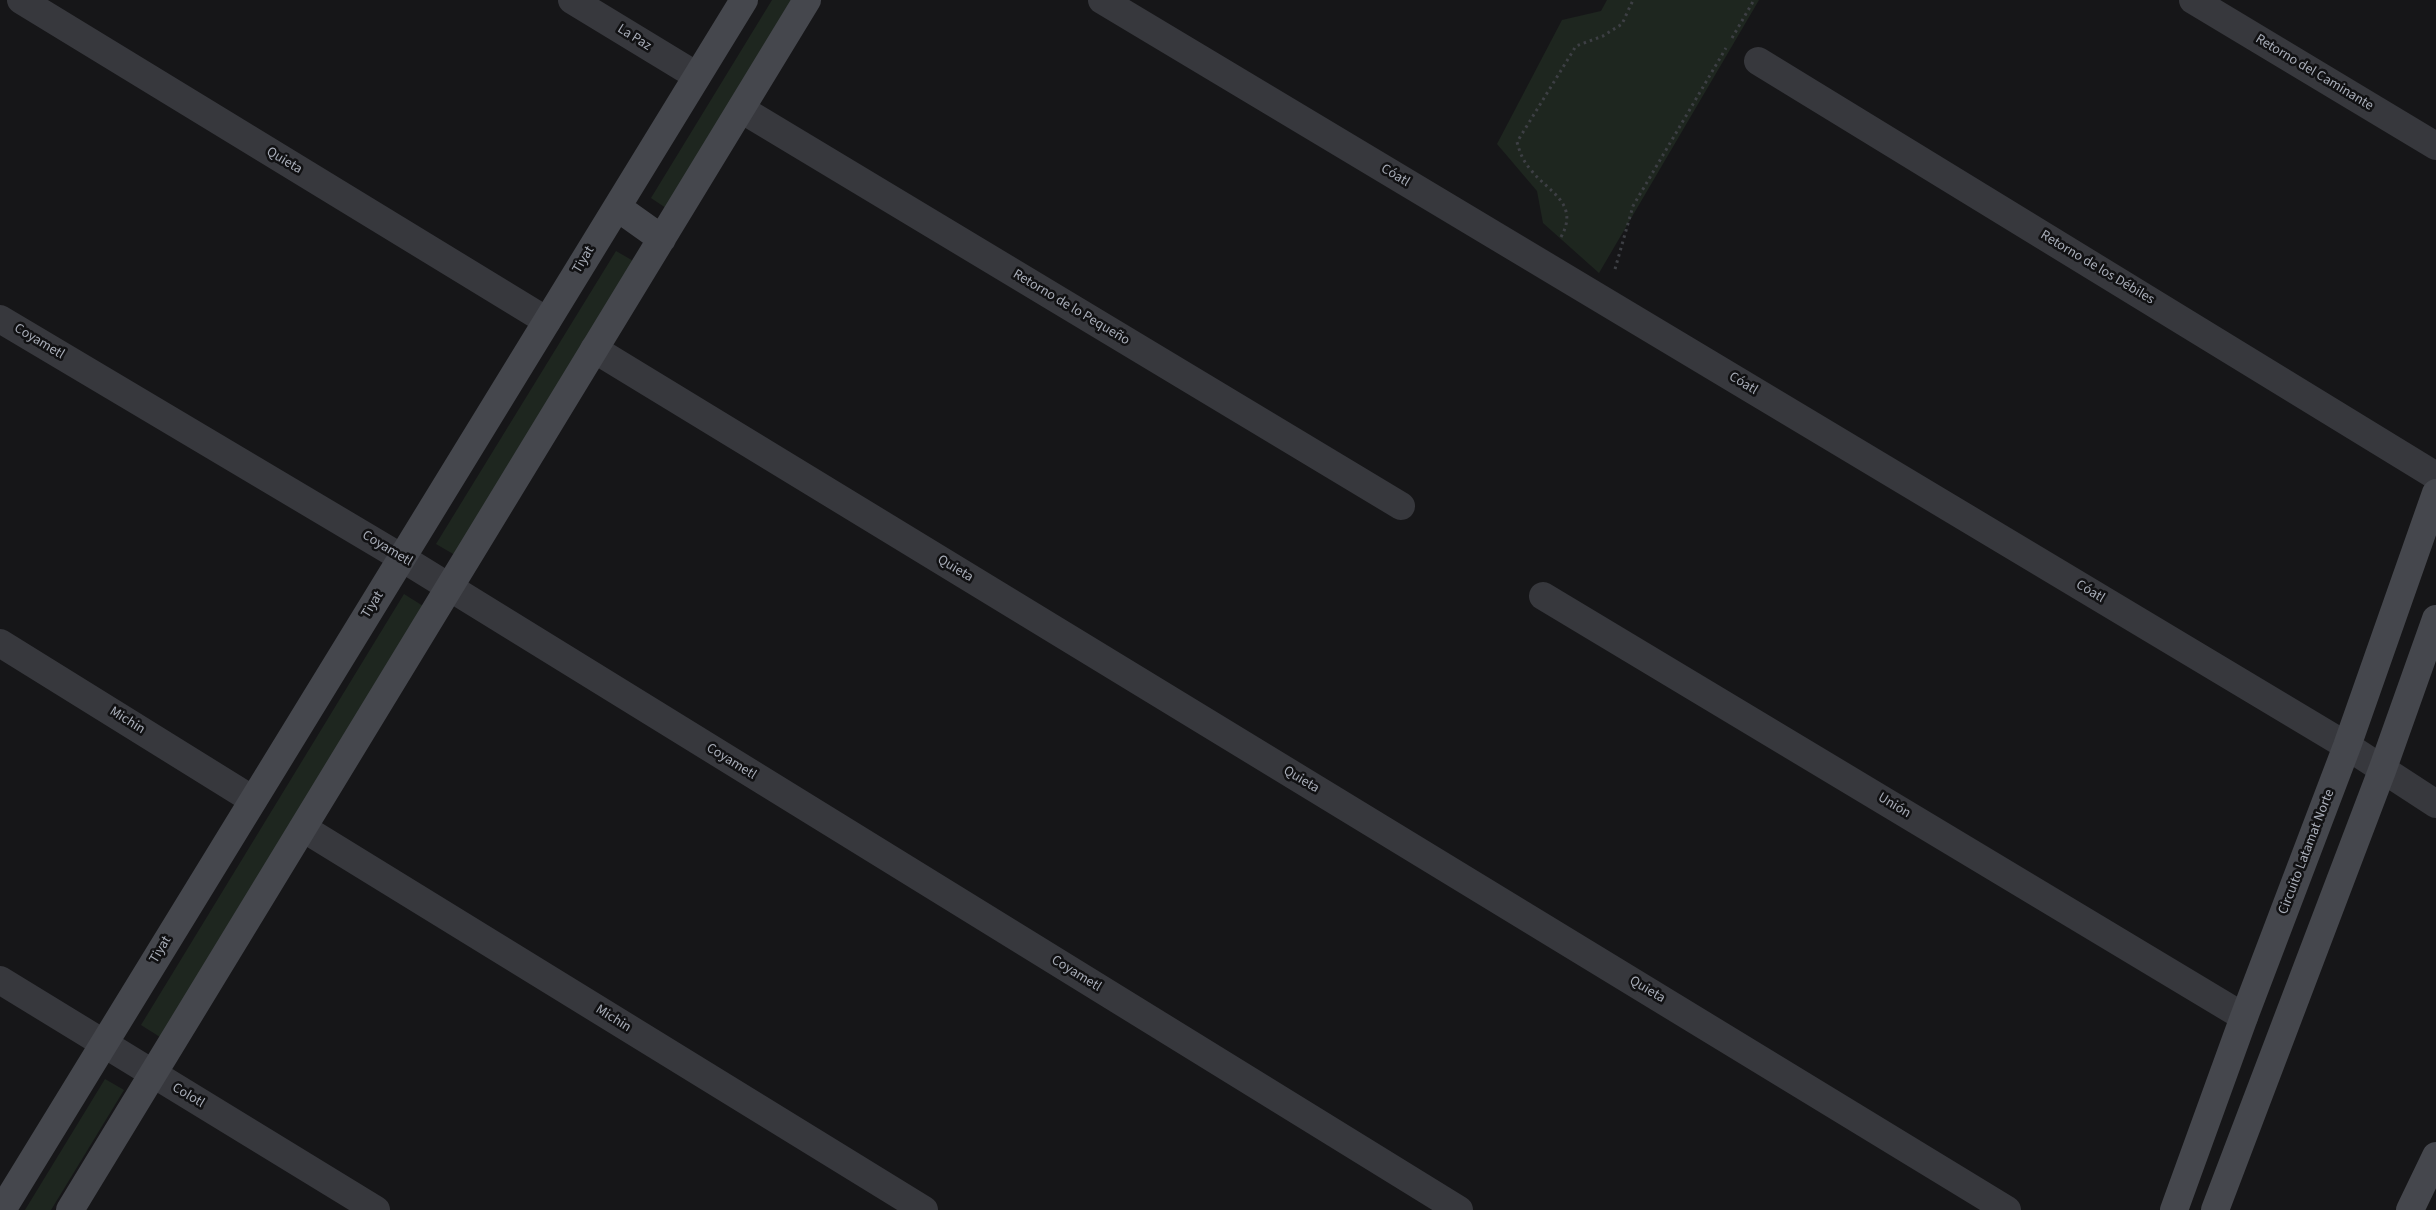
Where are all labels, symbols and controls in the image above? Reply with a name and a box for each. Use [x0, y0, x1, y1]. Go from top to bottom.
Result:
street label: La Paz [614, 21, 654, 55]
street label: Retorno del Caminante [2252, 31, 2376, 115]
street label: Quieta [263, 144, 305, 178]
street label: Cóatl [1378, 161, 1412, 191]
street label: Retorno de los Débiles [2037, 227, 2157, 309]
street label: Tiyat [569, 243, 599, 277]
street label: Retorno de lo Pequeño [1010, 266, 1132, 350]
street label: Coyametl [11, 320, 67, 364]
street label: Cóatl [1726, 369, 1760, 399]
street label: Coyametl [359, 527, 415, 571]
street label: Quieta [934, 552, 976, 586]
street label: Cóatl [2073, 577, 2107, 607]
street label: Tiyat [358, 588, 388, 622]
street label: Michin [106, 704, 148, 738]
street label: Coyametl [703, 740, 759, 784]
street label: Quieta [1280, 763, 1322, 797]
street label: Circuito Latamat Norte [2275, 787, 2339, 917]
street label: Unión [1875, 790, 1913, 822]
street label: Tiyat [146, 933, 176, 967]
street label: Coyametl [1048, 952, 1104, 996]
street label: Quieta [1626, 973, 1668, 1007]
street label: Michin [592, 1002, 634, 1036]
street label: Colotl [169, 1080, 207, 1112]

